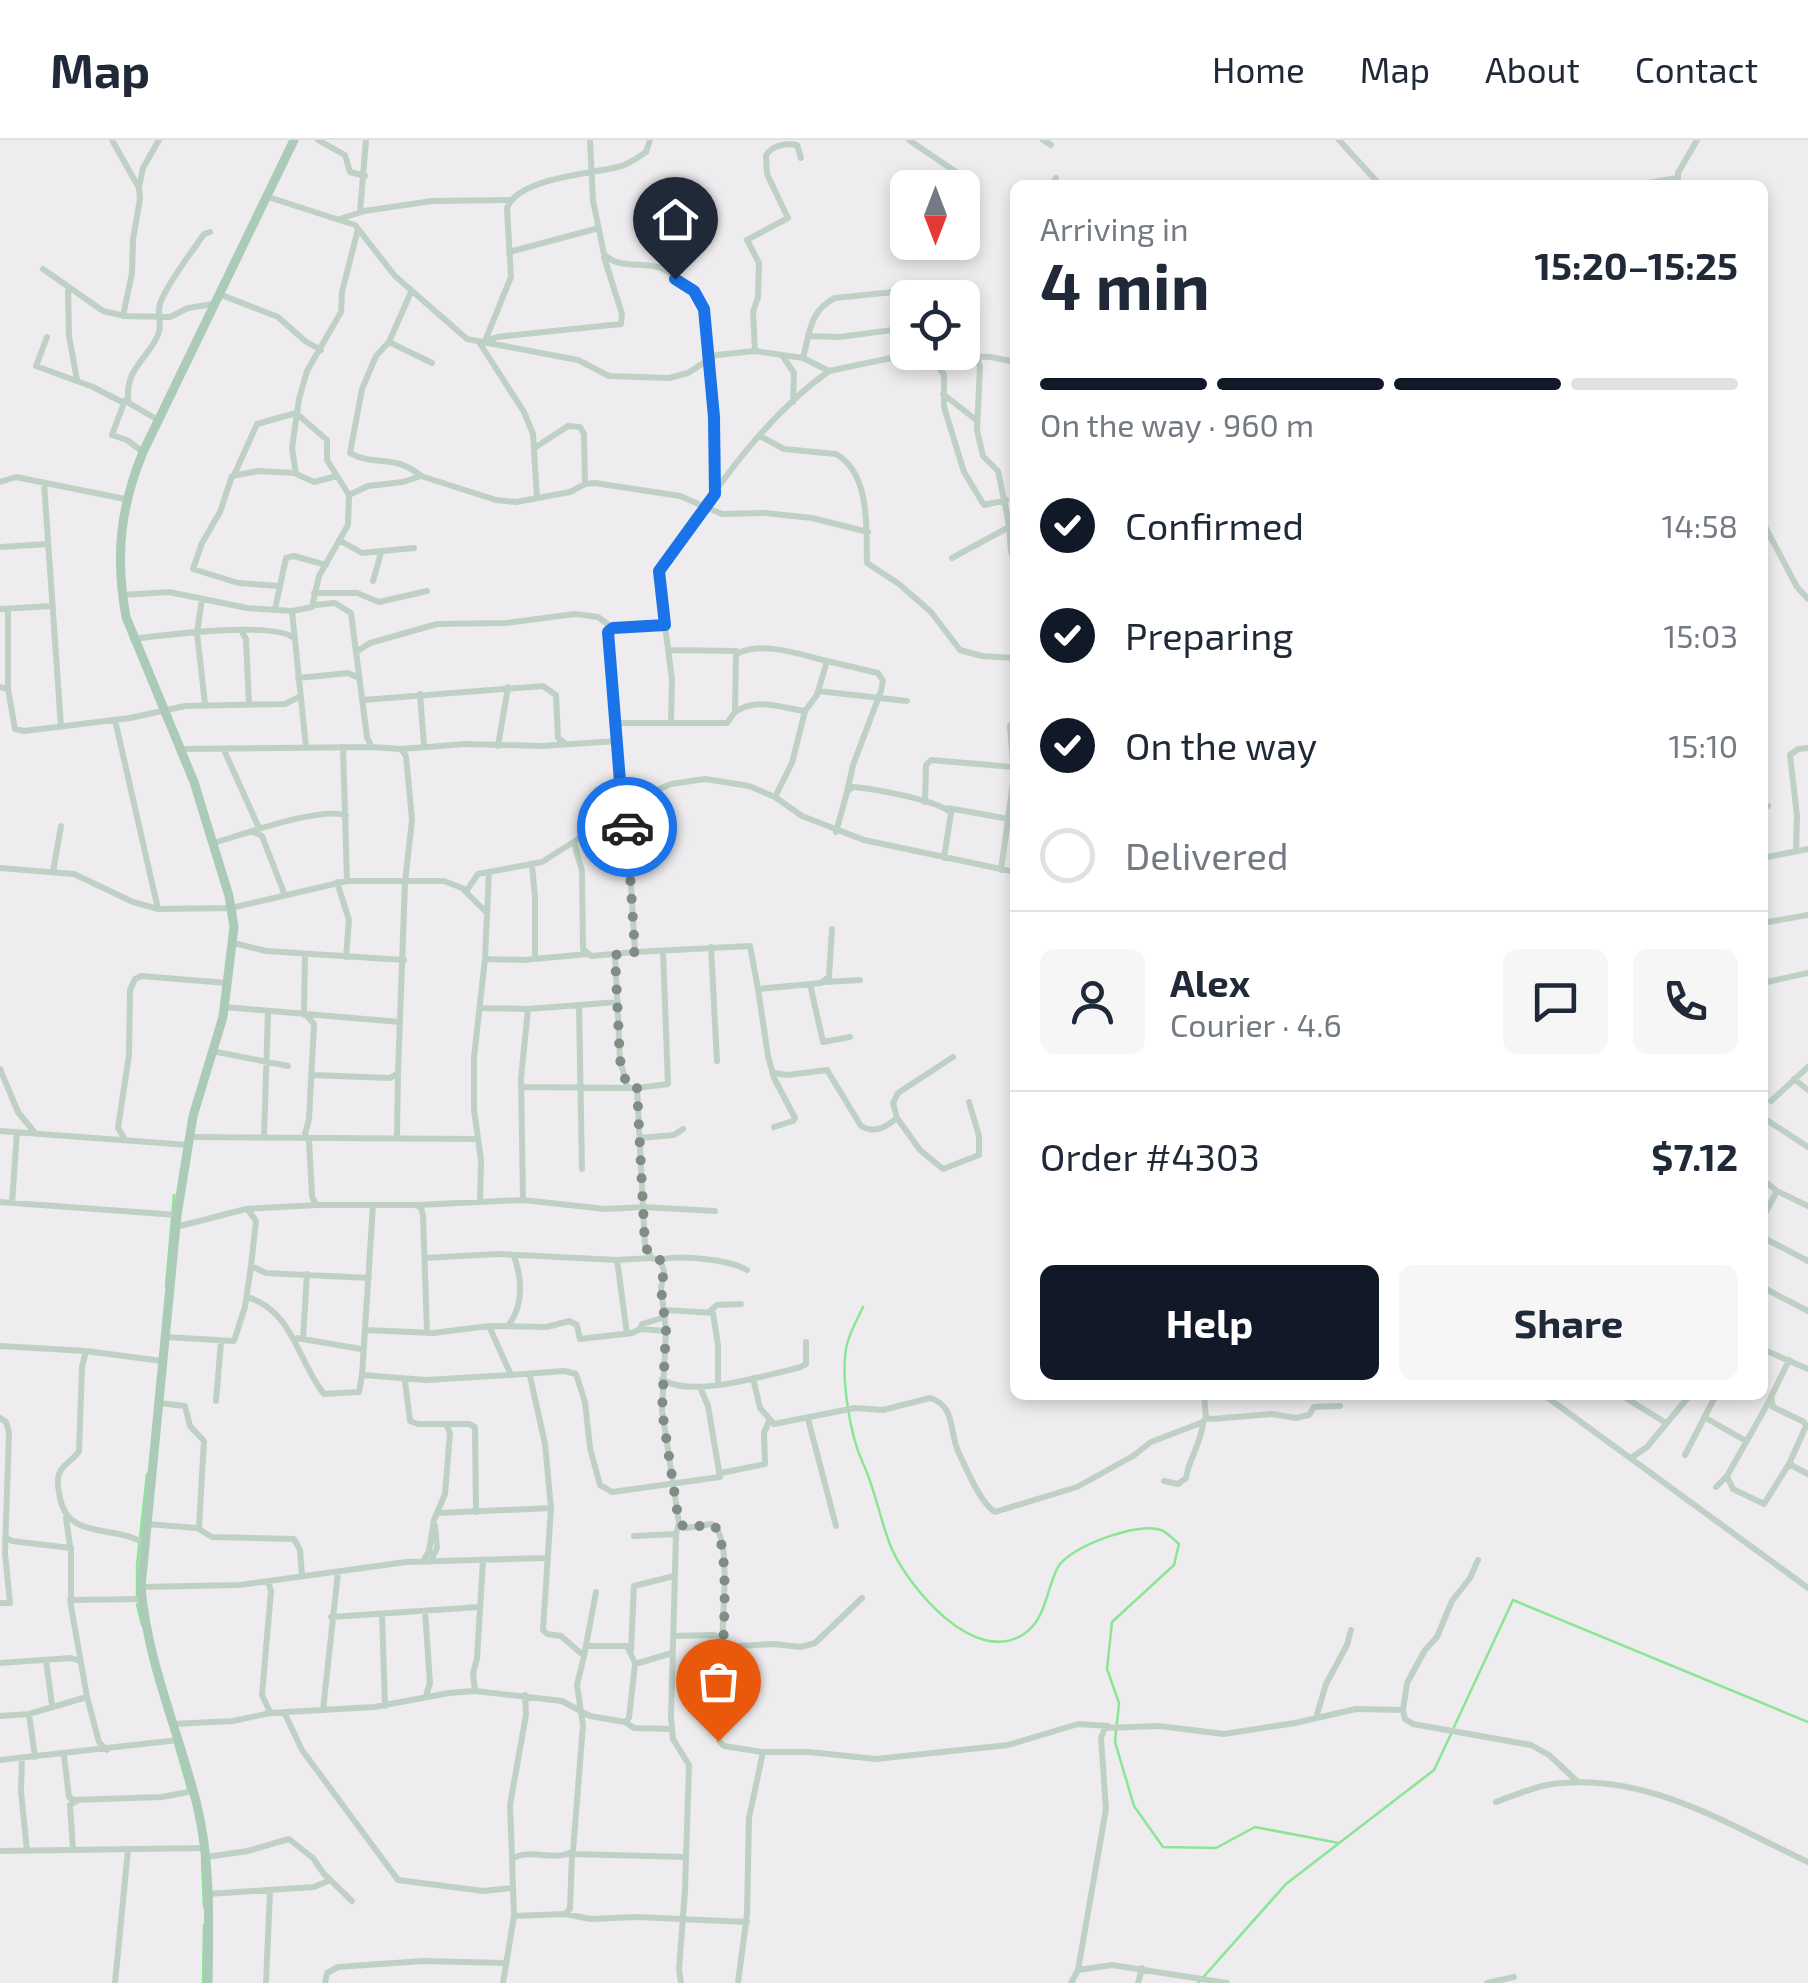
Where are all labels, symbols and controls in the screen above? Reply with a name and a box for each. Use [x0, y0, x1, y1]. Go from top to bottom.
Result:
text: Map [50, 40, 150, 98]
text: Home [1212, 48, 1305, 90]
text: Map [1360, 48, 1430, 90]
text: About [1485, 48, 1580, 90]
text: Contact [1635, 48, 1758, 90]
north arrow [890, 170, 980, 260]
map controls [890, 170, 980, 370]
pin [633, 177, 718, 280]
icon: home [648, 192, 703, 247]
text: Arriving in [1040, 209, 1189, 247]
text: 15:20–15:25 [1535, 242, 1738, 288]
text: 4 min [1040, 245, 1210, 323]
button: locate [890, 280, 980, 370]
text: On the way · 960 m [1040, 405, 1314, 443]
icon: check [1040, 498, 1095, 553]
text: Confirmed [1125, 502, 1304, 548]
text: 14:58 [1661, 506, 1738, 544]
icon: check [1040, 608, 1095, 663]
text: Preparing [1125, 612, 1293, 658]
text: 15:03 [1663, 616, 1738, 654]
icon: check [1040, 718, 1095, 773]
text: On the way [1125, 722, 1317, 768]
text: 15:10 [1669, 726, 1738, 764]
courier [577, 777, 677, 877]
icon: car [600, 800, 655, 855]
text: Delivered [1125, 832, 1289, 878]
button: person [1040, 949, 1145, 1054]
button: chat [1503, 949, 1608, 1054]
button: phone [1633, 949, 1738, 1054]
text: Alex [1170, 959, 1250, 1005]
text: Courier · 4.6 [1170, 1005, 1342, 1043]
text: Order #4303 [1040, 1133, 1260, 1179]
text: $7.12 [1651, 1133, 1738, 1179]
button: Help [1040, 1265, 1379, 1380]
button: Share [1399, 1265, 1738, 1380]
pin [676, 1639, 761, 1742]
icon: bag [691, 1654, 746, 1709]

